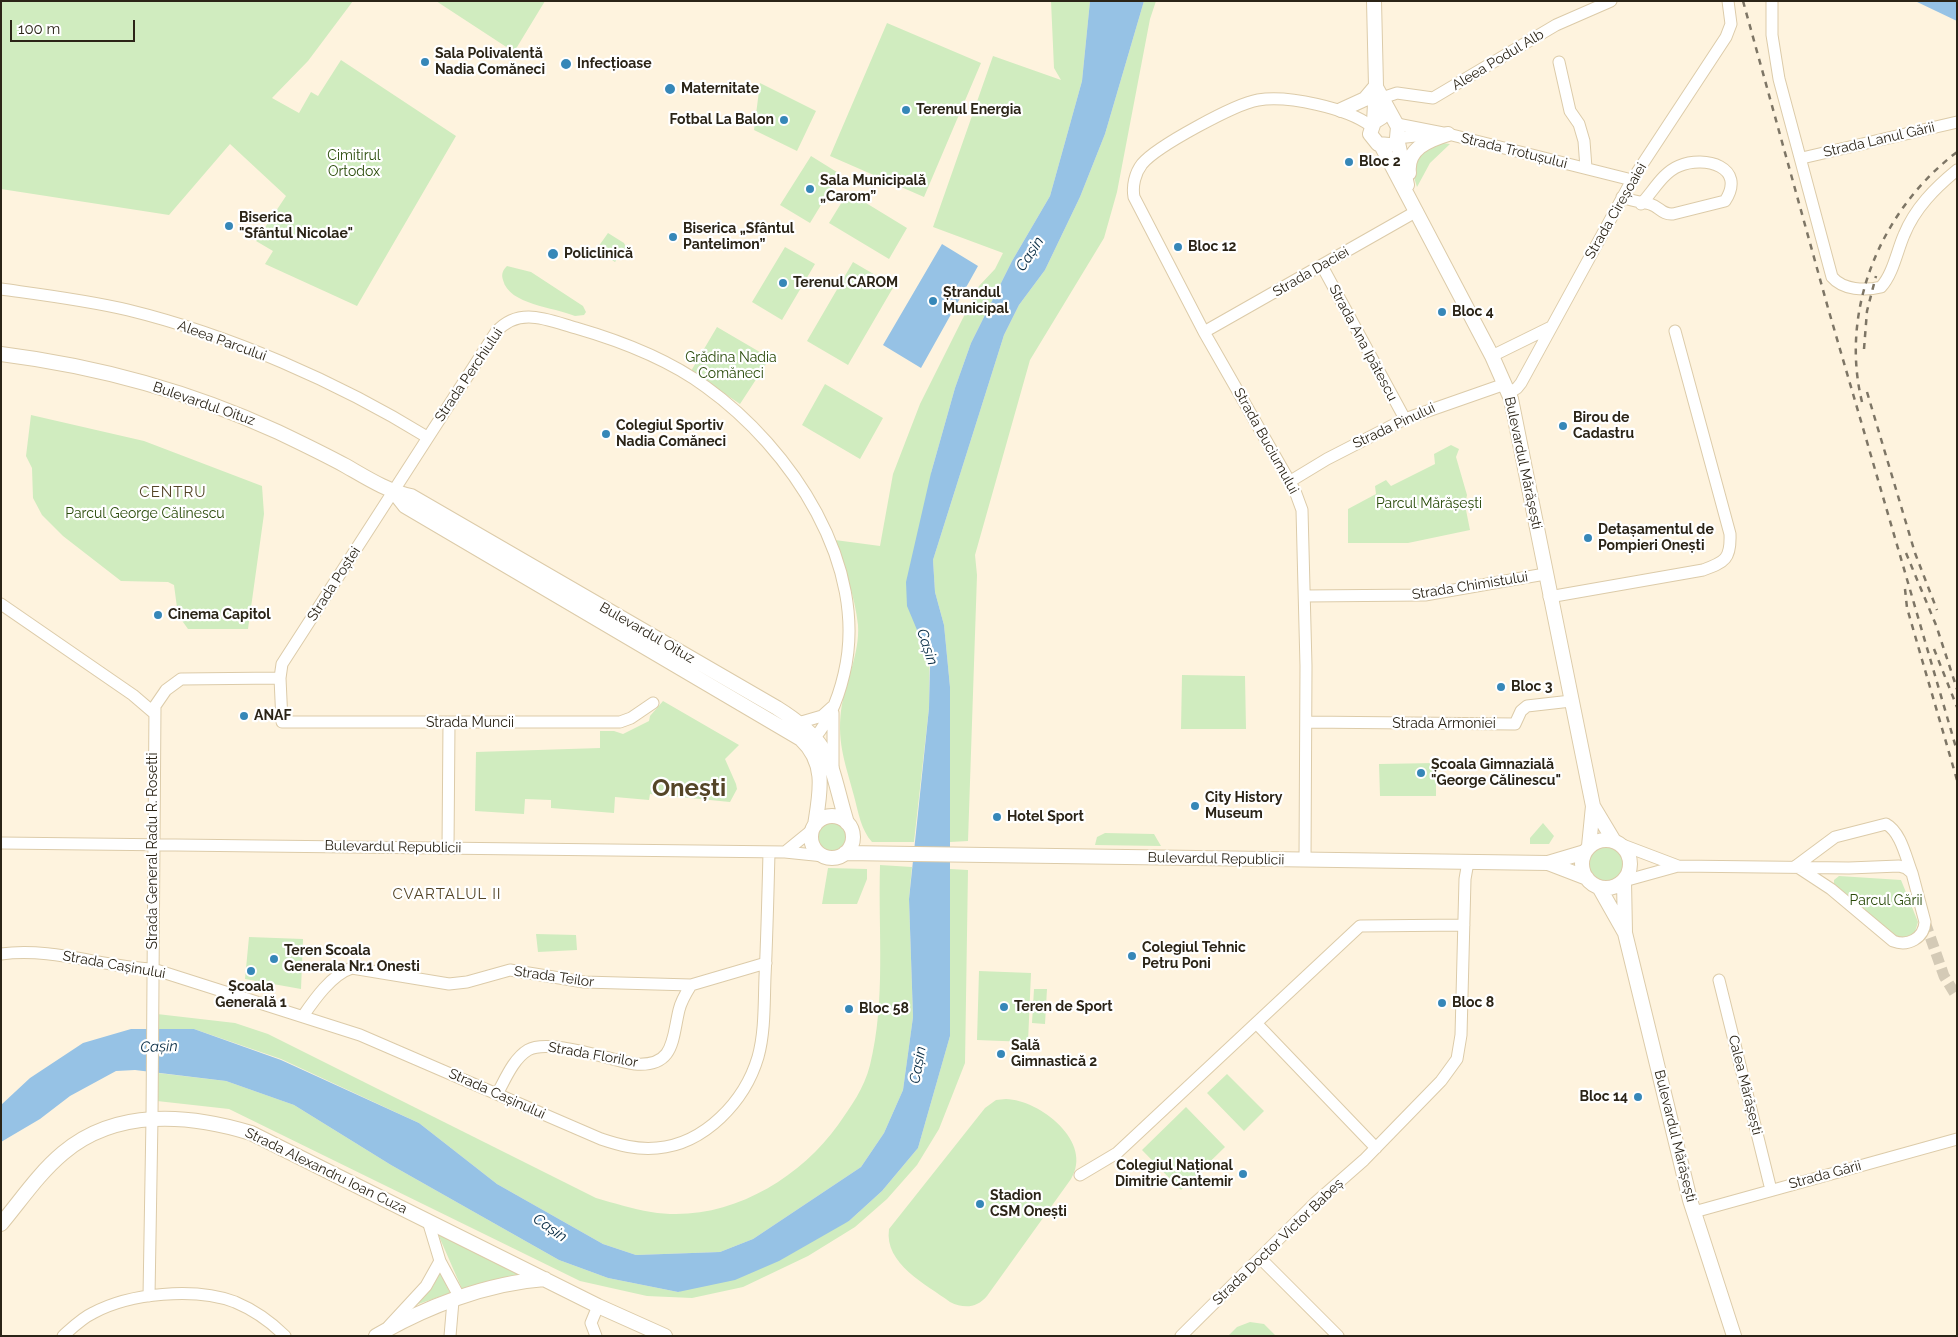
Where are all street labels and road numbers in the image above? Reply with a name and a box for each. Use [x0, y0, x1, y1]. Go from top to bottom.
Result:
street label: Aleea Podul Alb [1449, 26, 1547, 94]
street label: Strada Lanul Gării [1822, 119, 1936, 161]
street label: Strada Trotușului [1459, 130, 1569, 172]
street label: Strada Cireșoaiei [1582, 160, 1650, 262]
street label: Strada Daciei [1270, 243, 1352, 301]
street label: Strada Ana Ipătescu [1325, 282, 1401, 404]
street label: Aleea Parcului [175, 317, 269, 365]
street label: Strada Perchiului [431, 325, 507, 425]
street label: Bulevardul Oituz [151, 379, 257, 429]
street label: Strada Buciumului [1230, 385, 1302, 497]
street label: Bulevardul Mărășești [1501, 395, 1545, 531]
street label: Strada Pinului [1350, 400, 1438, 452]
street label: Strada Poștei [304, 544, 364, 624]
street label: Strada Chimistului [1411, 569, 1529, 603]
street label: Bulevardul Oituz [596, 599, 698, 667]
street label: Strada Muncii [426, 715, 514, 731]
street label: Strada Armoniei [1392, 716, 1496, 732]
street label: Strada General Radu R. Rosetti [145, 752, 161, 950]
street label: Bulevardul Republicii [324, 837, 462, 857]
street label: Bulevardul Republicii [1147, 849, 1285, 869]
street label: Strada Cașinului [61, 948, 167, 982]
street label: Strada Teilor [513, 963, 595, 991]
street label: Calea Mărășești [1724, 1033, 1766, 1137]
street label: Strada Florilor [547, 1039, 639, 1071]
street label: Strada Cașinului [446, 1065, 548, 1123]
street label: Bulevardul Mărășești [1650, 1068, 1700, 1204]
street label: Strada Alexandru Ioan Cuza [242, 1124, 410, 1218]
street label: Strada Gării [1787, 1157, 1863, 1193]
street label: Strada Doctor Victor Babeș [1209, 1175, 1347, 1309]

